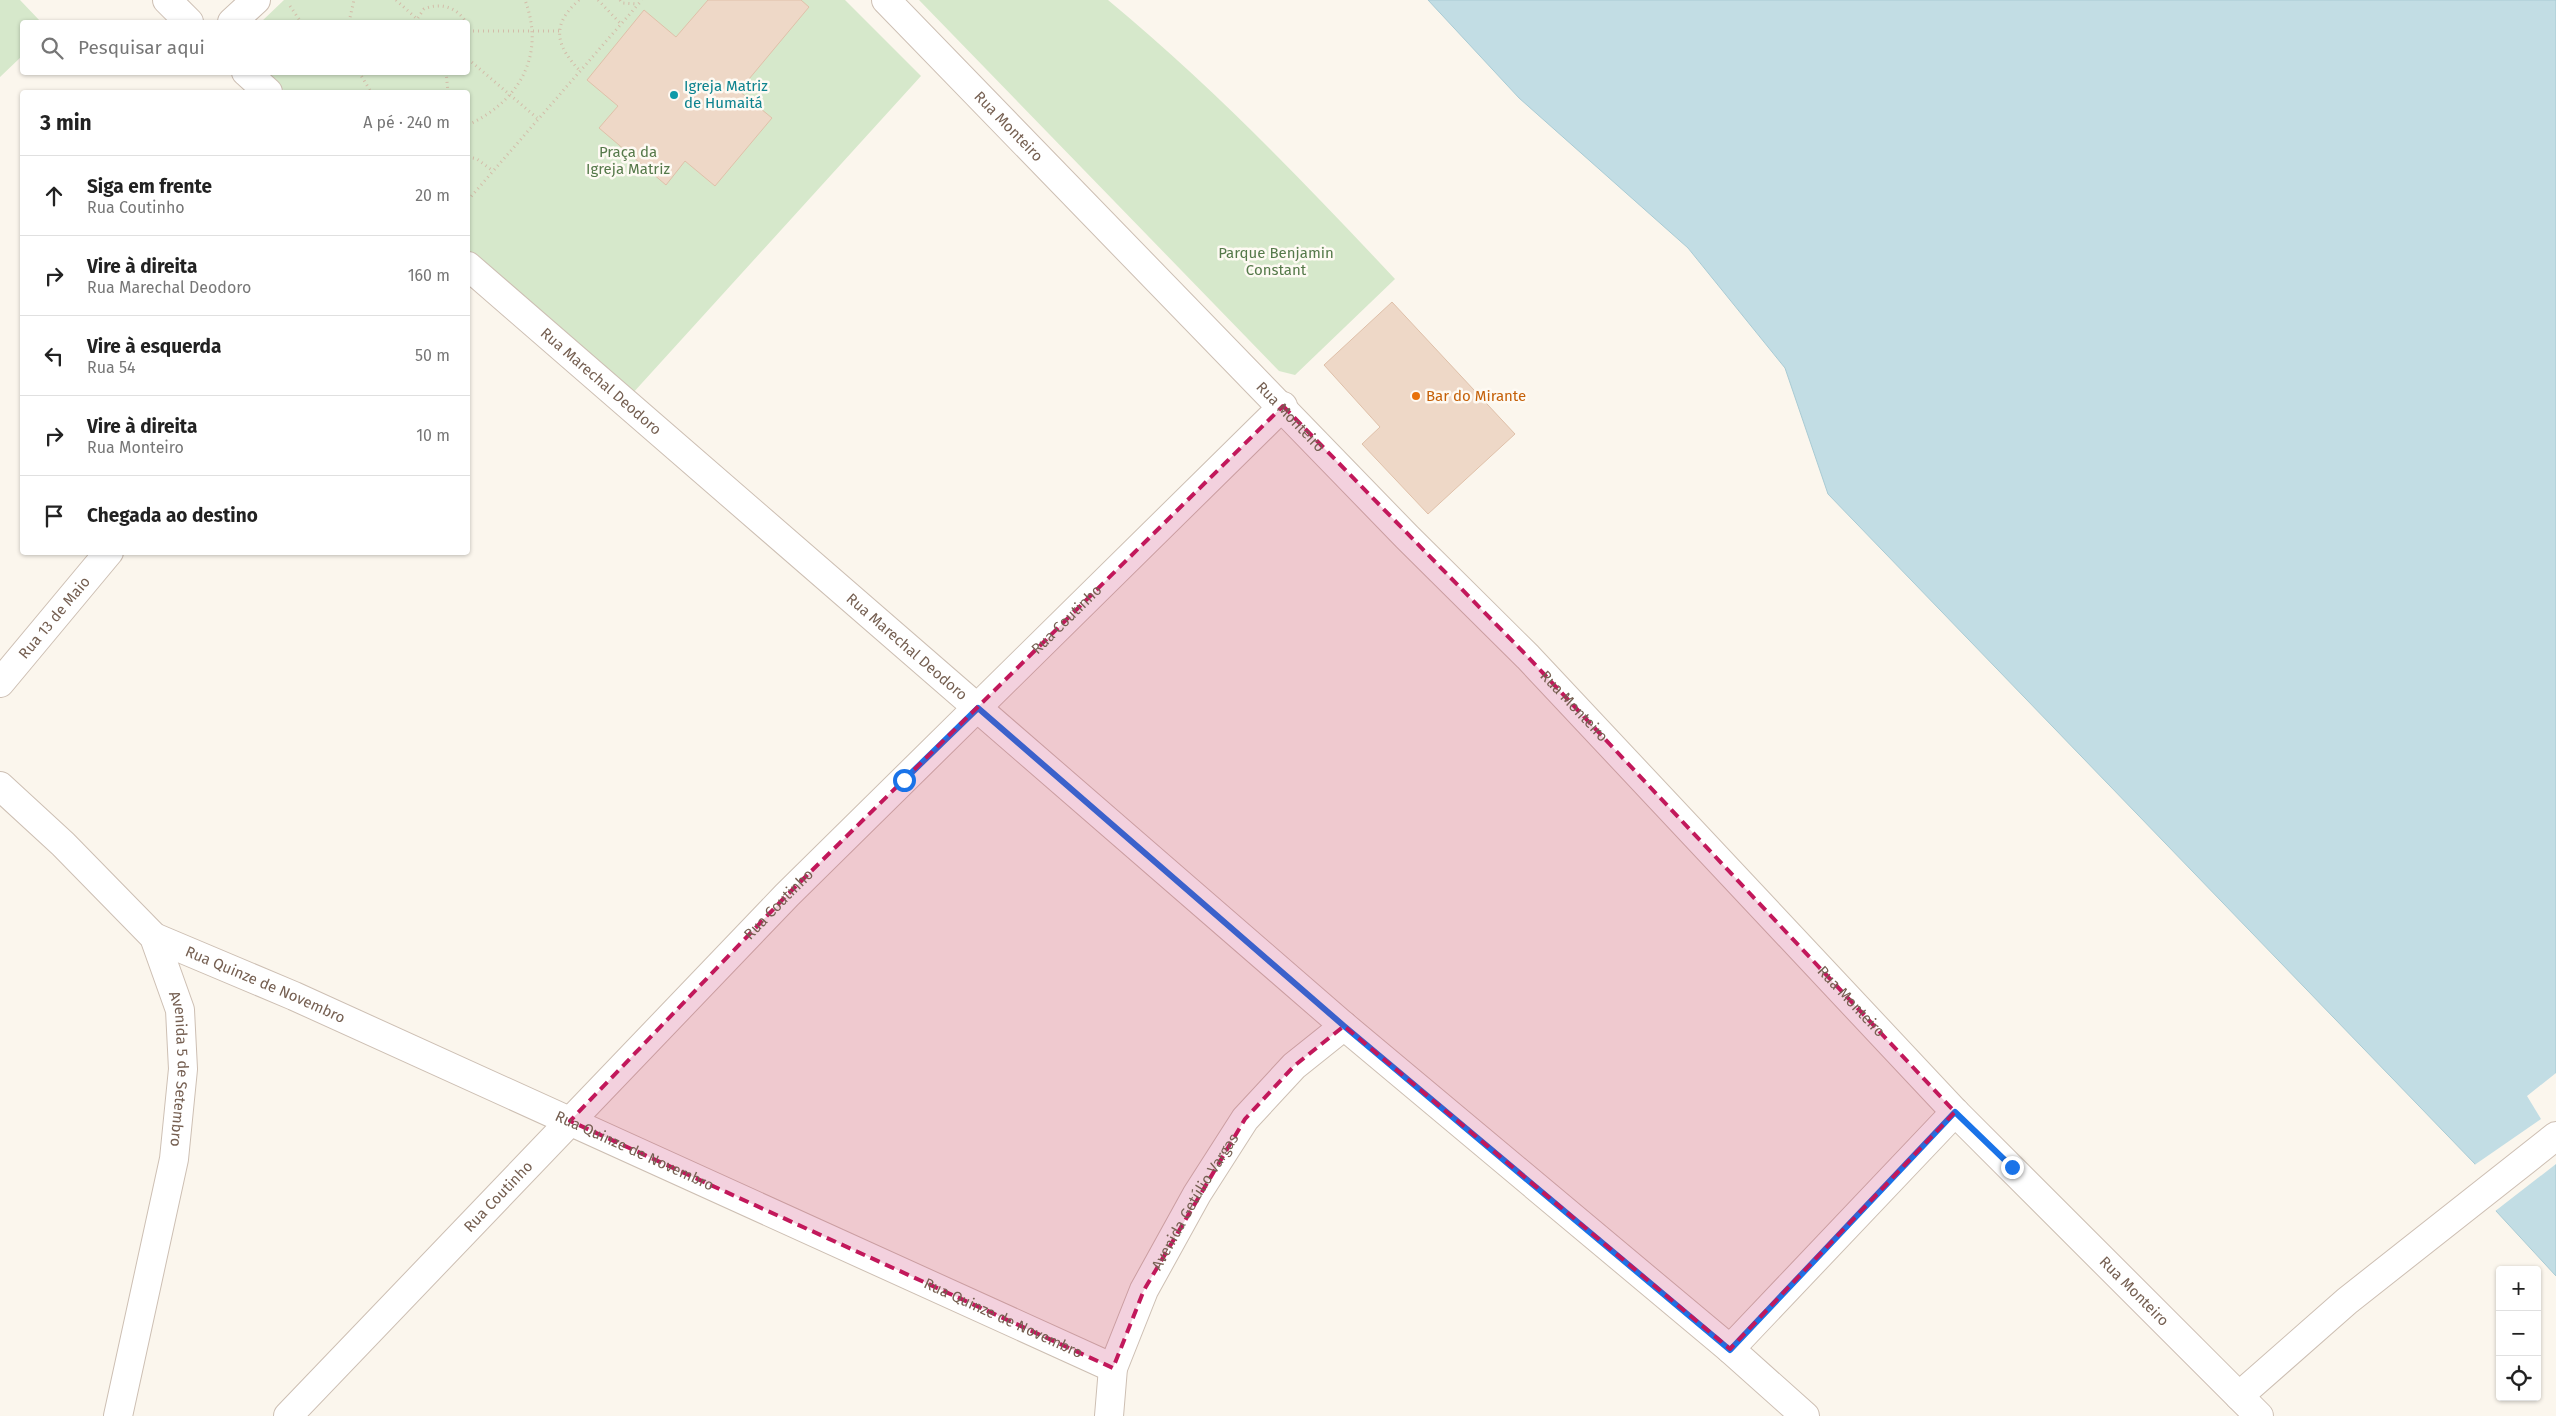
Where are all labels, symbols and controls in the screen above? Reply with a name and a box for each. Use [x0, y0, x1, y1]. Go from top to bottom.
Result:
search box [20, 20, 470, 75]
icon: search [38, 34, 66, 62]
text: Pesquisar aqui [78, 36, 205, 59]
place label: Igreja Matriz de Humaitá [684, 77, 768, 112]
street label: Rua Monteiro [970, 87, 1047, 165]
marker: Igreja Matriz de Humaitá [668, 89, 680, 101]
text: 3 min [40, 110, 92, 136]
text: A pé · 240 m [363, 113, 450, 132]
park label: Praça da Igreja Matriz [586, 143, 670, 178]
text: Siga em frente [87, 175, 212, 198]
icon: ahead [40, 182, 68, 210]
text: 20 m [415, 186, 450, 205]
text: Rua Coutinho [87, 198, 185, 217]
park label: Parque Benjamin Constant [1218, 244, 1334, 279]
text: Vire à direita [87, 255, 197, 278]
icon: right [40, 262, 68, 290]
text: 160 m [408, 266, 450, 285]
text: Rua Marechal Deodoro [87, 278, 251, 297]
street label: Rua Marechal Deodoro [537, 324, 665, 439]
text: Vire à esquerda [87, 335, 221, 358]
icon: left [40, 342, 68, 370]
text: 50 m [415, 346, 450, 365]
text: Rua 54 [87, 358, 135, 377]
street label: Rua Monteiro [1252, 378, 1329, 456]
place label: Bar do Mirante [1426, 387, 1526, 405]
marker: Bar do Mirante [1410, 390, 1422, 402]
text: Vire à direita [87, 415, 197, 438]
icon: right [40, 422, 68, 450]
text: 10 m [416, 426, 450, 445]
text: Rua Monteiro [87, 438, 184, 457]
icon: arrive [40, 502, 68, 530]
text: Chegada ao destino [87, 504, 258, 527]
street label: Rua 13 de Maio [15, 573, 94, 663]
street label: Rua Coutinho [1028, 581, 1105, 658]
street label: Rua Marechal Deodoro [843, 589, 971, 704]
street label: Rua Monteiro [1536, 667, 1612, 745]
route start [893, 769, 916, 792]
street label: Rua Coutinho [740, 865, 817, 943]
street label: Rua Quinze de Novembro [183, 942, 348, 1027]
street label: Rua Monteiro [1814, 962, 1889, 1041]
street label: Avenida 5 de Setembro [165, 989, 192, 1147]
street label: Rua Quinze de Novembro [552, 1107, 717, 1195]
street label: Avenida Getúlio Vargas [1148, 1130, 1242, 1273]
route end [2001, 1156, 2024, 1179]
street label: Rua Coutinho [460, 1157, 536, 1236]
street label: Rua Monteiro [2096, 1253, 2173, 1330]
map controls [2496, 1266, 2541, 1401]
button: + [2496, 1266, 2541, 1311]
street label: Rua Quinze de Novembro [921, 1274, 1085, 1362]
button: − [2496, 1311, 2541, 1356]
button: locate [2496, 1356, 2541, 1401]

